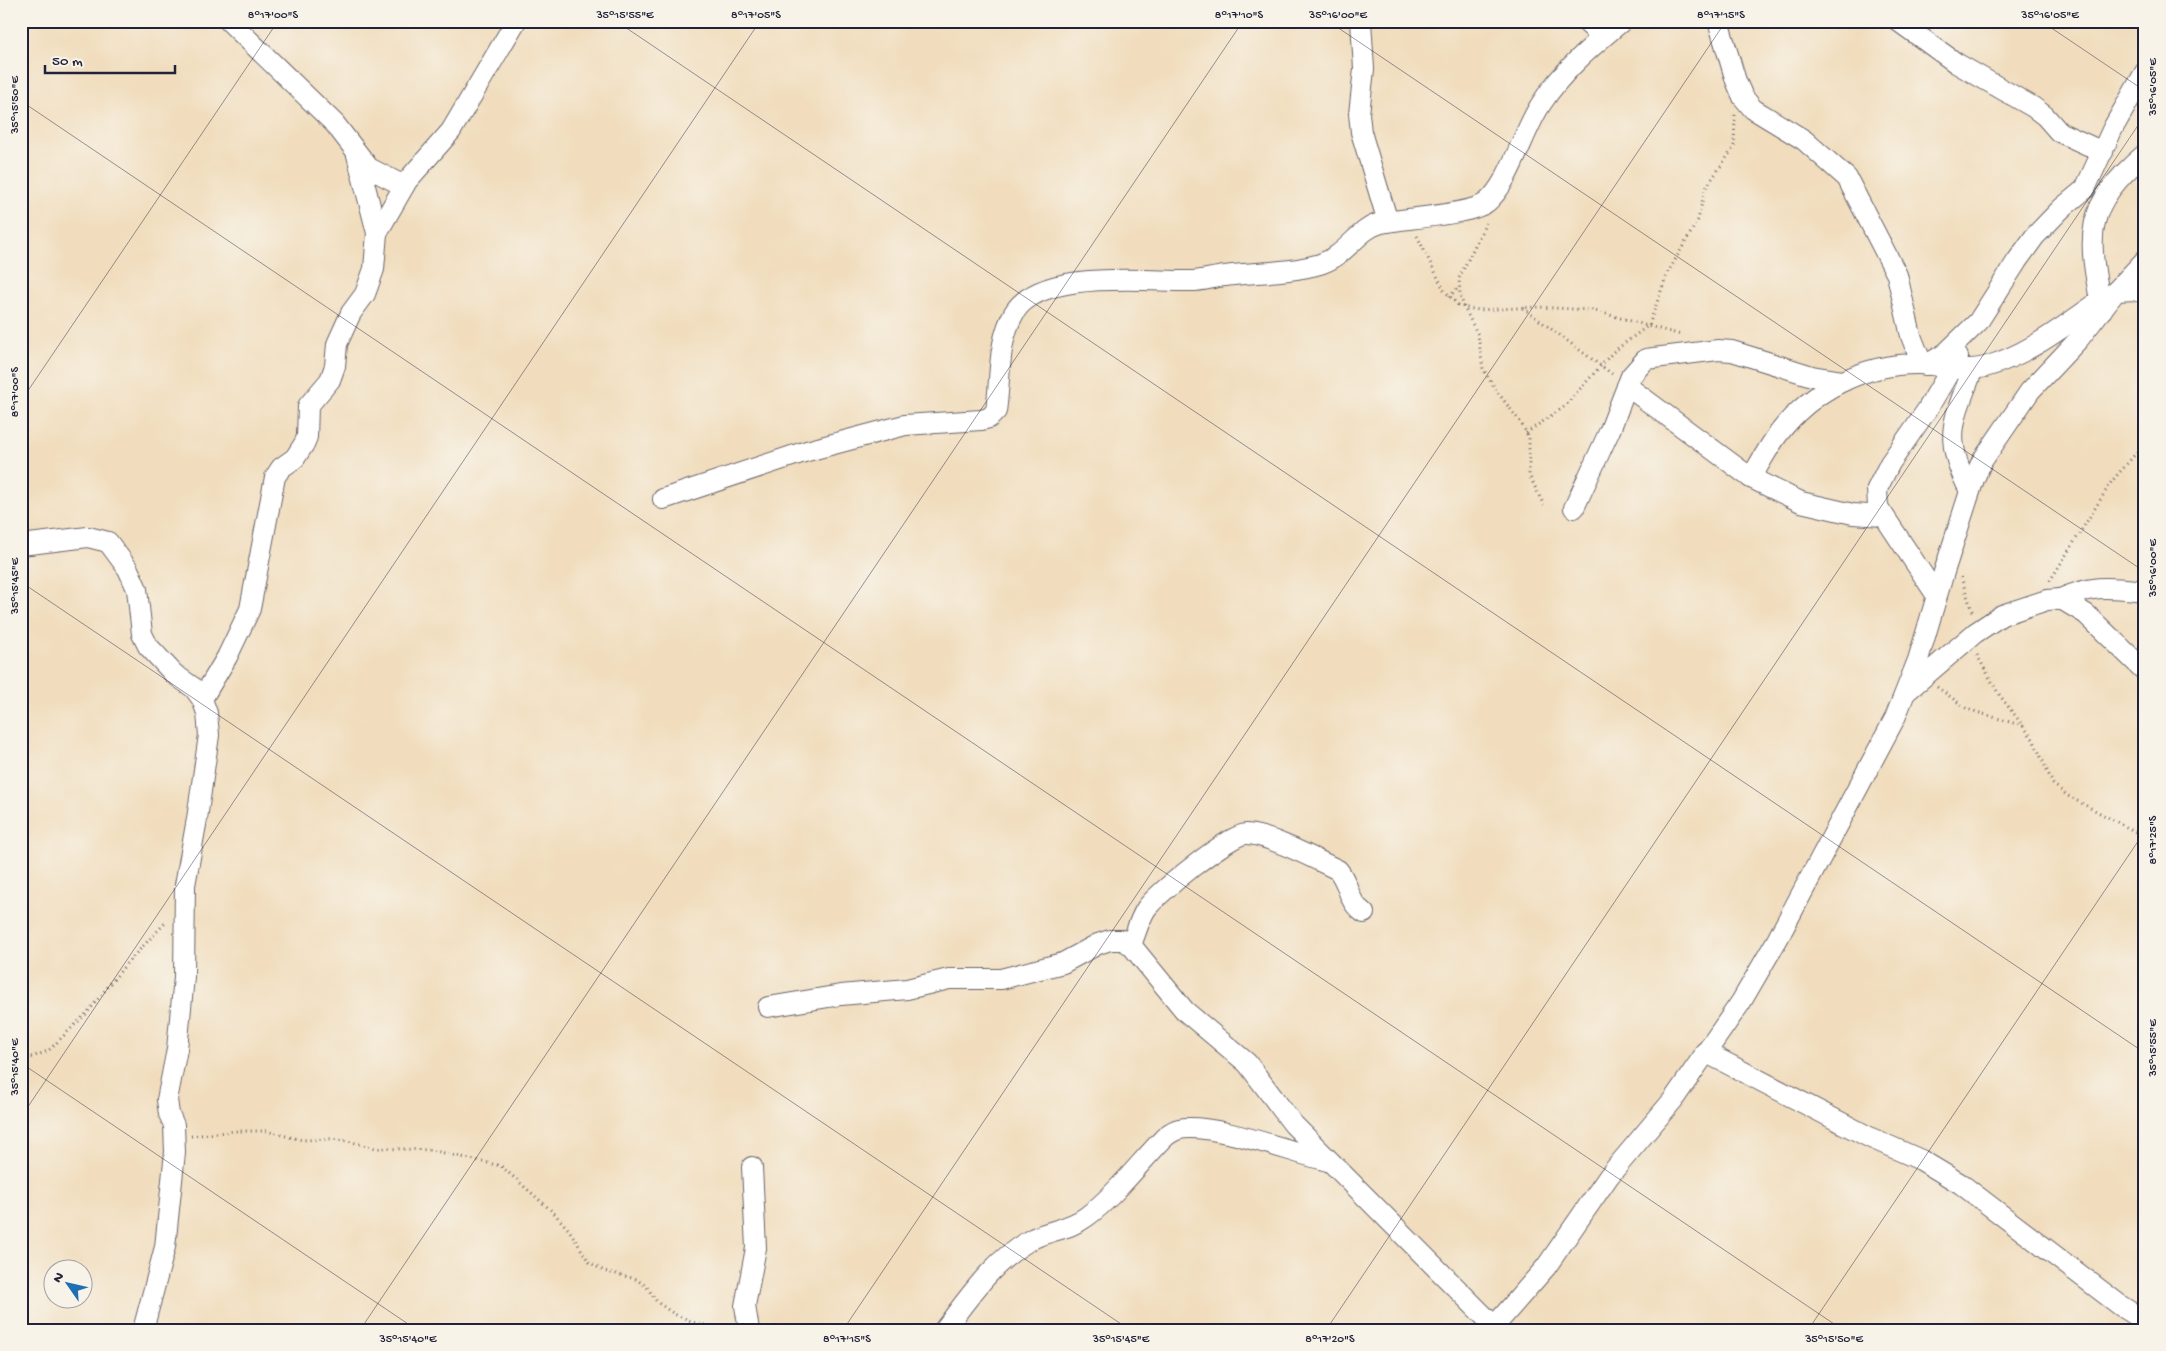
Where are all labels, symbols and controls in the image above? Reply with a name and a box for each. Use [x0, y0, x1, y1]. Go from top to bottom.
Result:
text: 8°17'00"S [248, 9, 299, 23]
text: 35°15'55"E [595, 9, 654, 23]
text: 8°17'05"S [731, 9, 781, 23]
text: 8°17'10"S [1215, 9, 1264, 23]
text: 35°16'00"E [1308, 9, 1368, 23]
text: 8°17'15"S [1697, 9, 1745, 23]
text: 35°16'05"E [2020, 9, 2079, 23]
scale bar [45, 42, 175, 74]
text: 50 m [52, 53, 83, 71]
text: 35°16'05"E [2147, 58, 2161, 117]
text: 35°15'50"E [9, 76, 23, 135]
text: 8°17'00"S [9, 366, 23, 417]
text: 35°16'00"E [2147, 538, 2161, 598]
text: 35°15'45"E [9, 557, 23, 615]
text: 8°17'25"S [2147, 815, 2161, 864]
text: 35°15'55"E [2147, 1019, 2161, 1078]
text: 35°15'40"E [9, 1038, 23, 1097]
north arrow [42, 1258, 92, 1308]
text: N [50, 1270, 69, 1287]
text: 35°15'40"E [378, 1333, 437, 1347]
text: 8°17'15"S [823, 1333, 871, 1347]
text: 35°15'45"E [1092, 1333, 1150, 1347]
text: 8°17'20"S [1305, 1333, 1355, 1347]
text: 35°15'50"E [1804, 1333, 1863, 1347]

